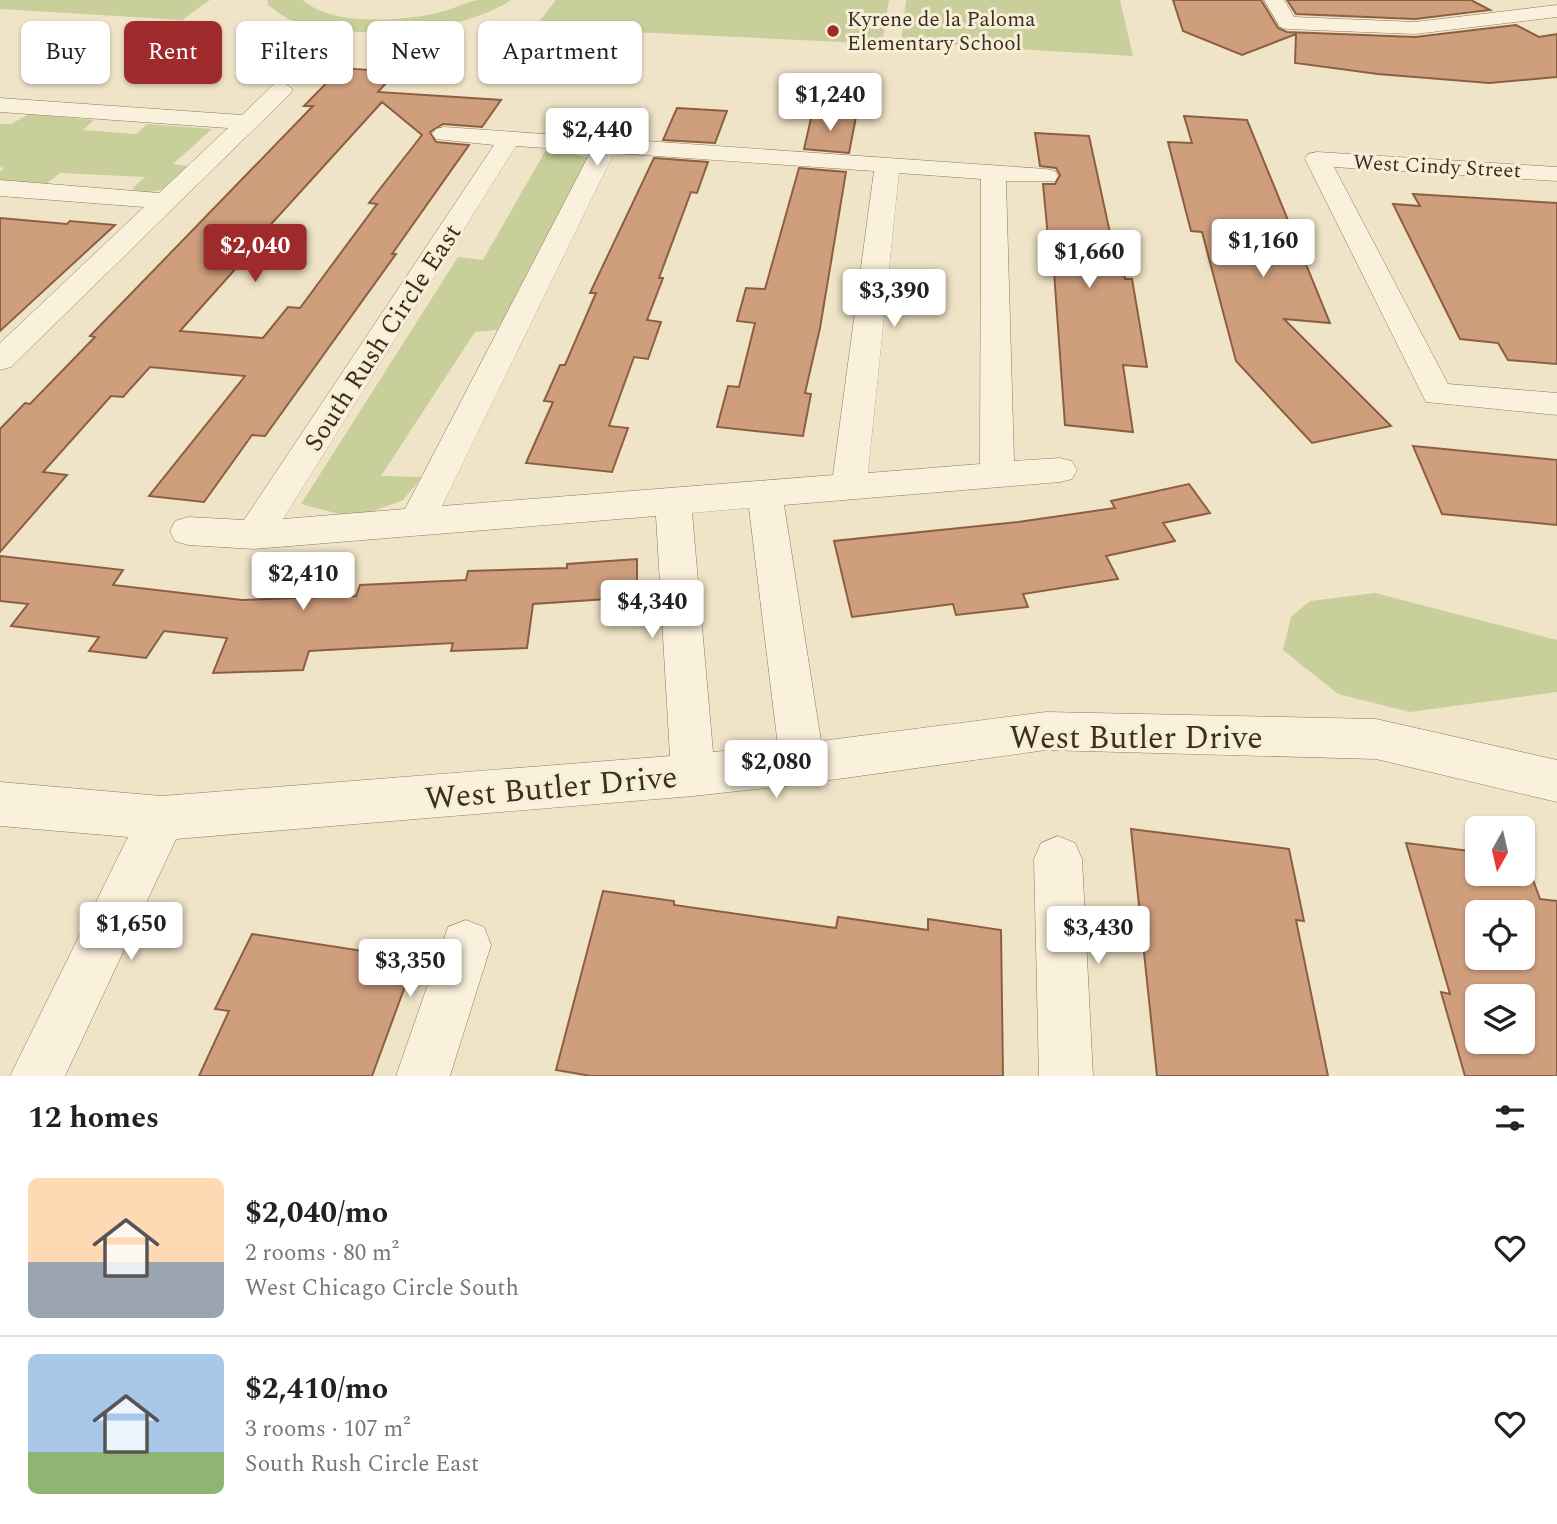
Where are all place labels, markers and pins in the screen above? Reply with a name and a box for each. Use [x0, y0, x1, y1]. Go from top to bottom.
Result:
place label: Kyrene de la Paloma Elementary School [847, 4, 1036, 60]
marker: Kyrene de la Paloma Elementary School [825, 23, 841, 39]
pin: $1,240 [773, 74, 887, 133]
pin: $2,440 [540, 108, 654, 168]
pin: $1,160 [1206, 219, 1320, 279]
pin: $2,040 [198, 224, 312, 284]
pin: $1,660 [1032, 230, 1146, 290]
pin: $3,390 [837, 270, 951, 329]
pin: $2,410 [246, 552, 360, 612]
pin: $4,340 [595, 580, 709, 640]
pin: $2,080 [719, 740, 833, 800]
pin: $1,650 [74, 902, 188, 962]
pin: $3,430 [1041, 906, 1155, 966]
pin: $3,350 [353, 940, 467, 999]

